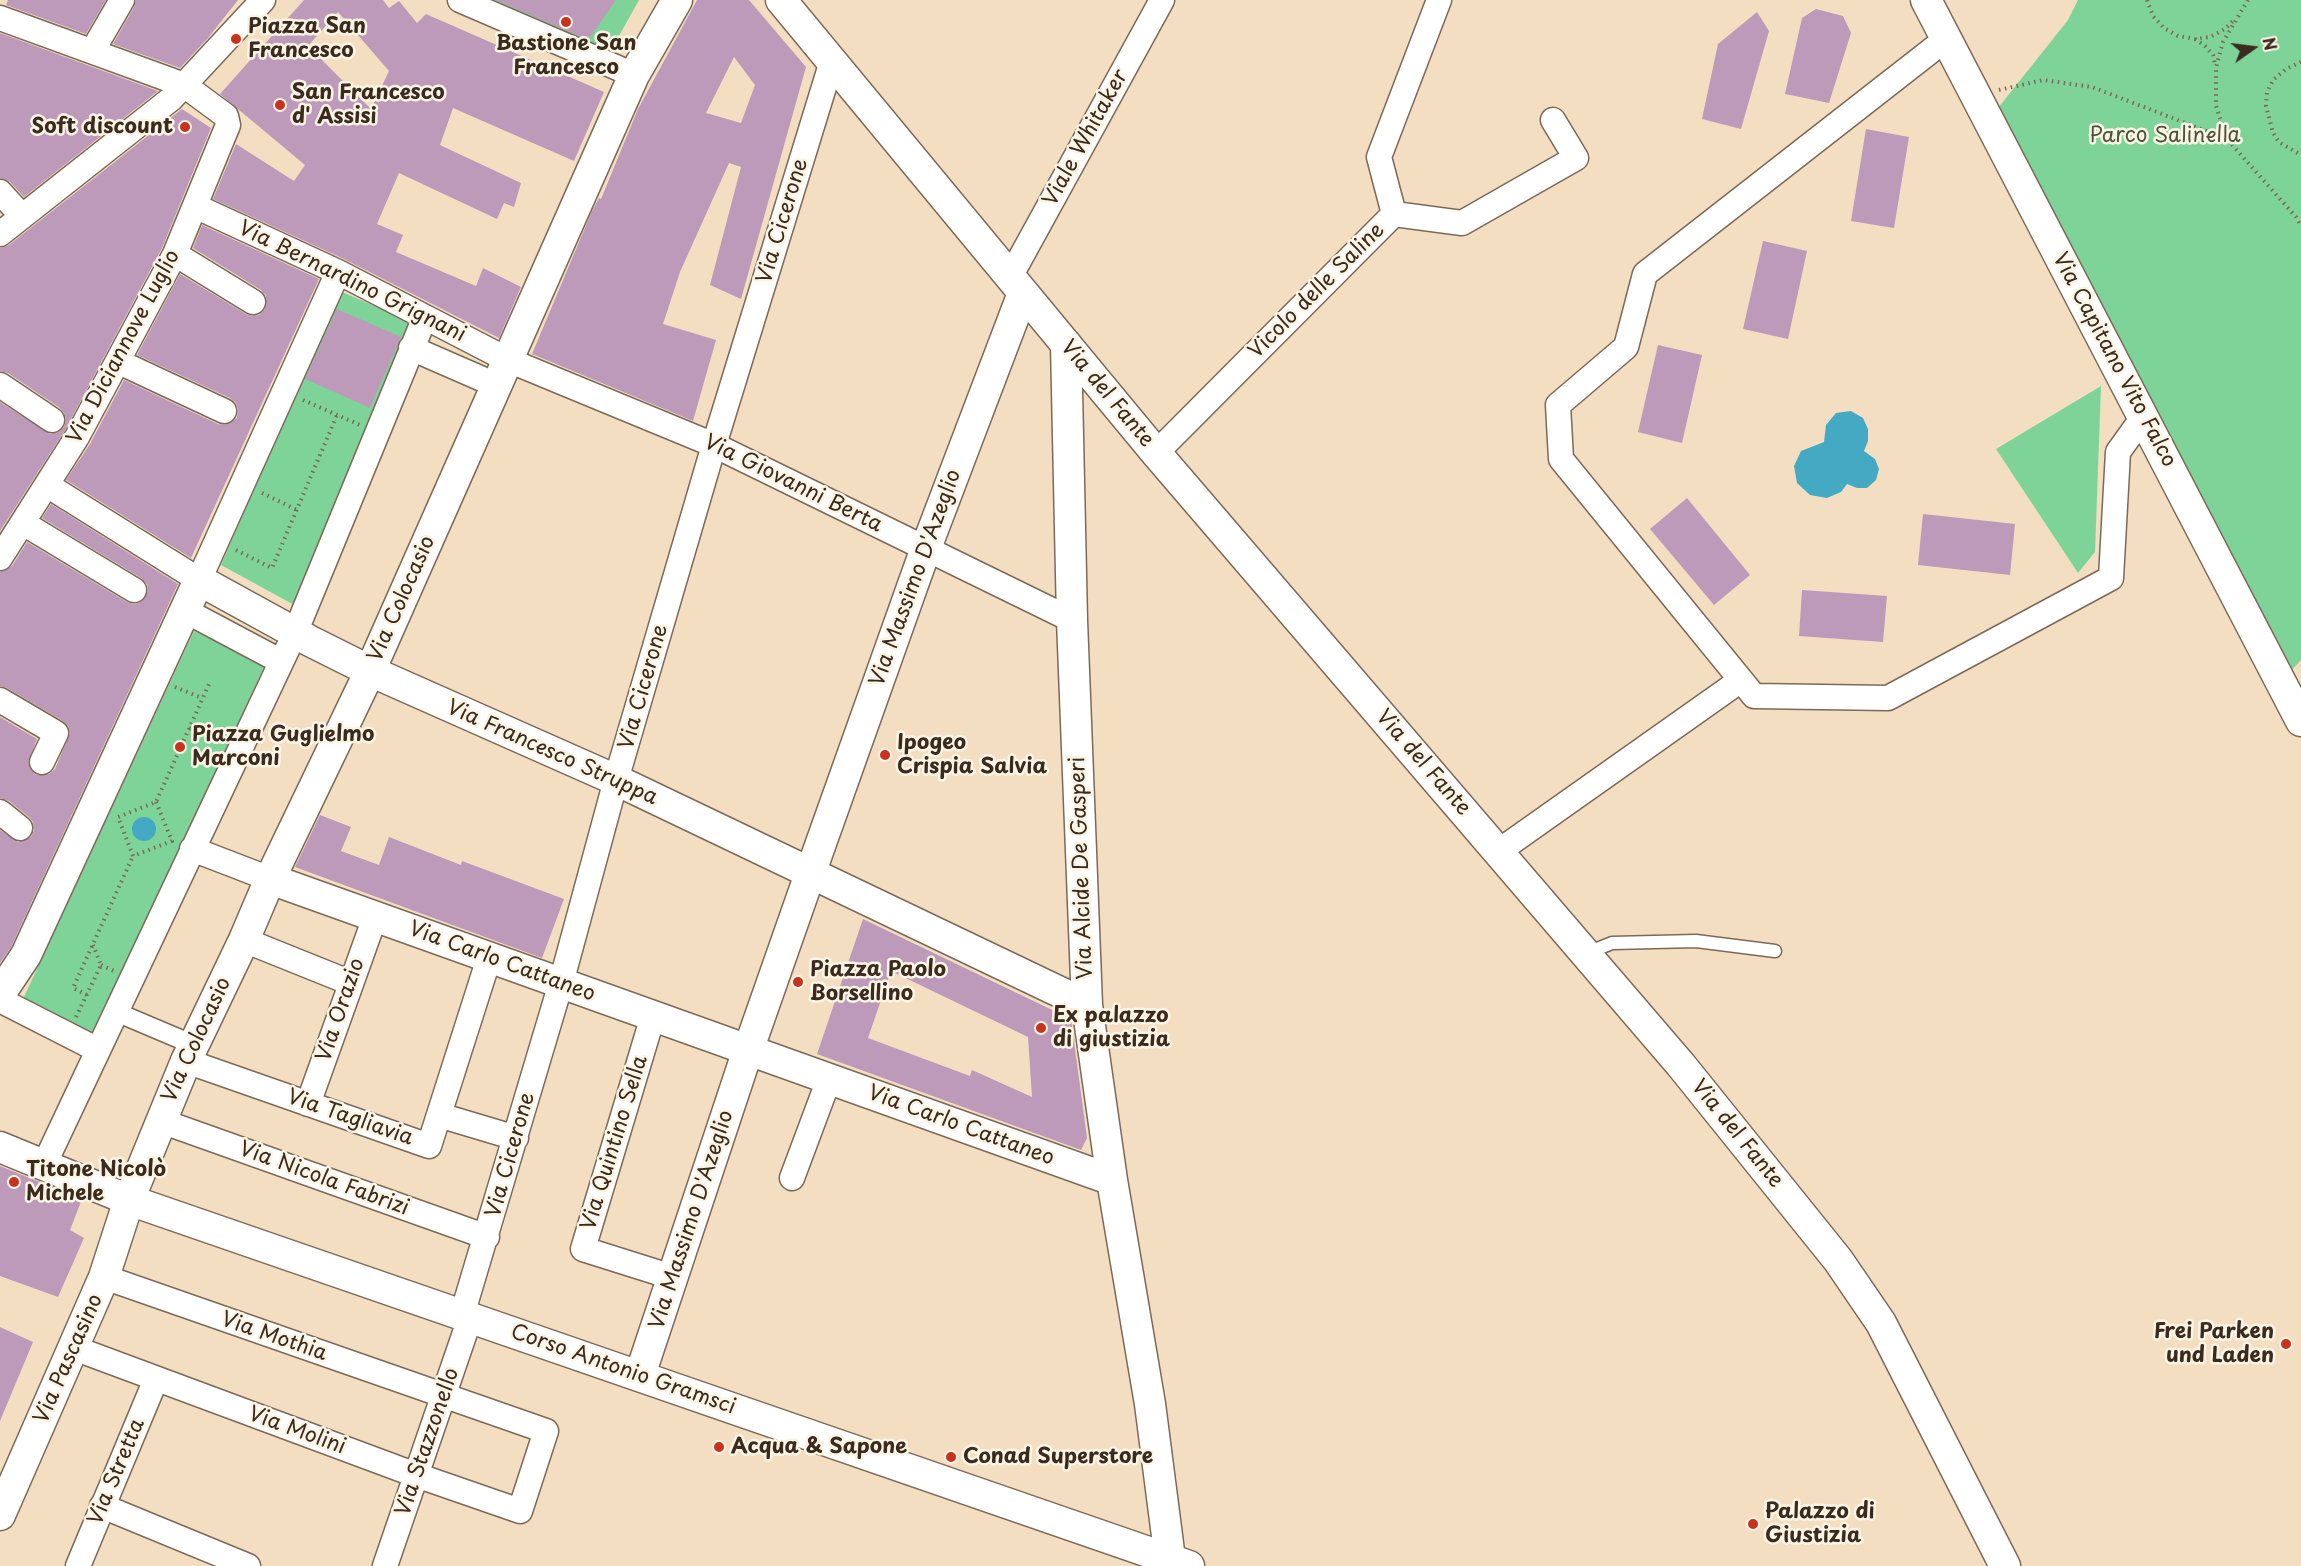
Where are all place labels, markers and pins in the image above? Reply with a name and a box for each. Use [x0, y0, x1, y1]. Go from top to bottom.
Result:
place label: Piazza San Francesco [248, 14, 366, 64]
marker: Bastione San Francesco [559, 15, 573, 29]
place label: Bastione San Francesco [496, 31, 636, 81]
marker: Piazza San Francesco [229, 32, 243, 46]
place label: San Francesco d' Assisi [292, 80, 445, 130]
marker: San Francesco d' Assisi [273, 98, 287, 112]
place label: Soft discount [31, 114, 173, 140]
marker: Soft discount [178, 120, 192, 134]
place label: Piazza Guglielmo Marconi [192, 722, 374, 772]
place label: Ipogeo Crispia Salvia [897, 730, 1047, 780]
marker: Piazza Guglielmo Marconi [173, 740, 187, 754]
marker: Ipogeo Crispia Salvia [878, 748, 892, 762]
place label: Piazza Paolo Borsellino [810, 957, 946, 1007]
marker: Piazza Paolo Borsellino [791, 975, 805, 989]
place label: Ex palazzo di giustizia [1053, 1003, 1170, 1053]
marker: Ex palazzo di giustizia [1034, 1021, 1048, 1035]
place label: Titone Nicolò Michele [26, 1157, 166, 1207]
marker: Titone Nicolò Michele [7, 1175, 21, 1189]
place label: Frei Parken und Laden [2154, 1319, 2274, 1369]
marker: Frei Parken und Laden [2279, 1337, 2293, 1351]
place label: Acqua & Sapone [731, 1434, 907, 1460]
marker: Acqua & Sapone [712, 1440, 726, 1454]
place label: Conad Superstore [963, 1444, 1153, 1470]
marker: Conad Superstore [944, 1450, 958, 1464]
place label: Palazzo di Giustizia [1765, 1499, 1875, 1549]
marker: Palazzo di Giustizia [1746, 1517, 1760, 1531]

